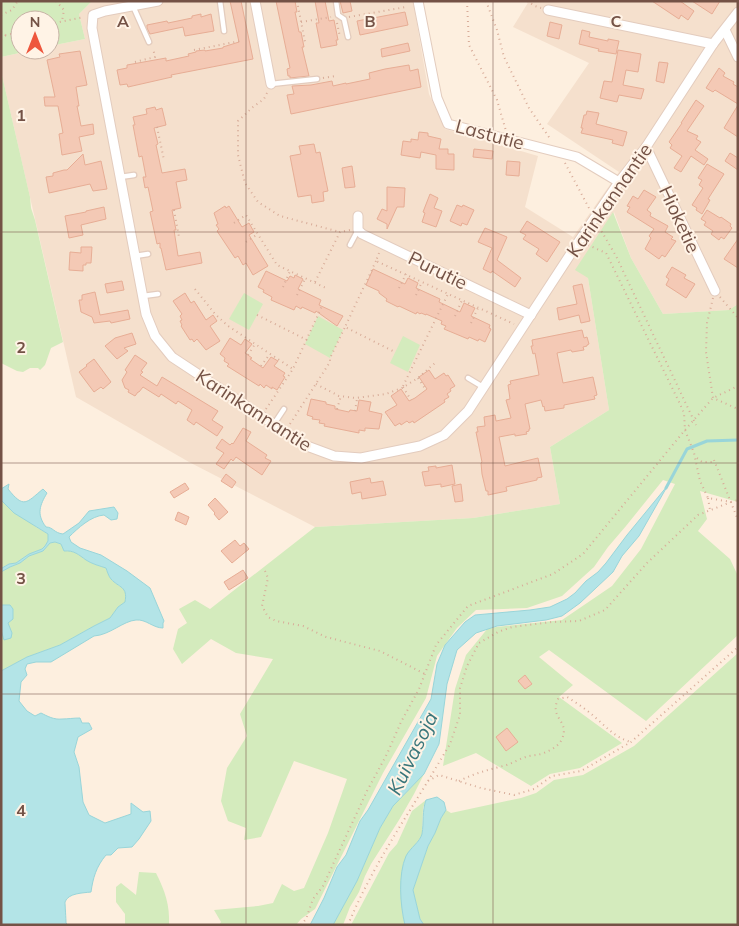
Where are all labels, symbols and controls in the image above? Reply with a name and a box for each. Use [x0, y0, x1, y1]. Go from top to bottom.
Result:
north arrow [10, 10, 60, 60]
text: A [117, 11, 129, 31]
text: B [364, 11, 376, 31]
text: C [611, 11, 622, 31]
text: N [30, 13, 40, 31]
text: 1 [16, 105, 26, 125]
street label: Lastutie [453, 113, 527, 155]
street label: Karinkannantie [561, 138, 657, 262]
street label: Hioketie [654, 182, 706, 256]
street label: Purutie [405, 245, 471, 295]
text: 2 [16, 337, 26, 357]
street label: Karinkannantie [192, 364, 316, 456]
text: 3 [16, 568, 26, 588]
water label: Kuivasoja [381, 707, 443, 799]
text: 4 [16, 800, 26, 820]

